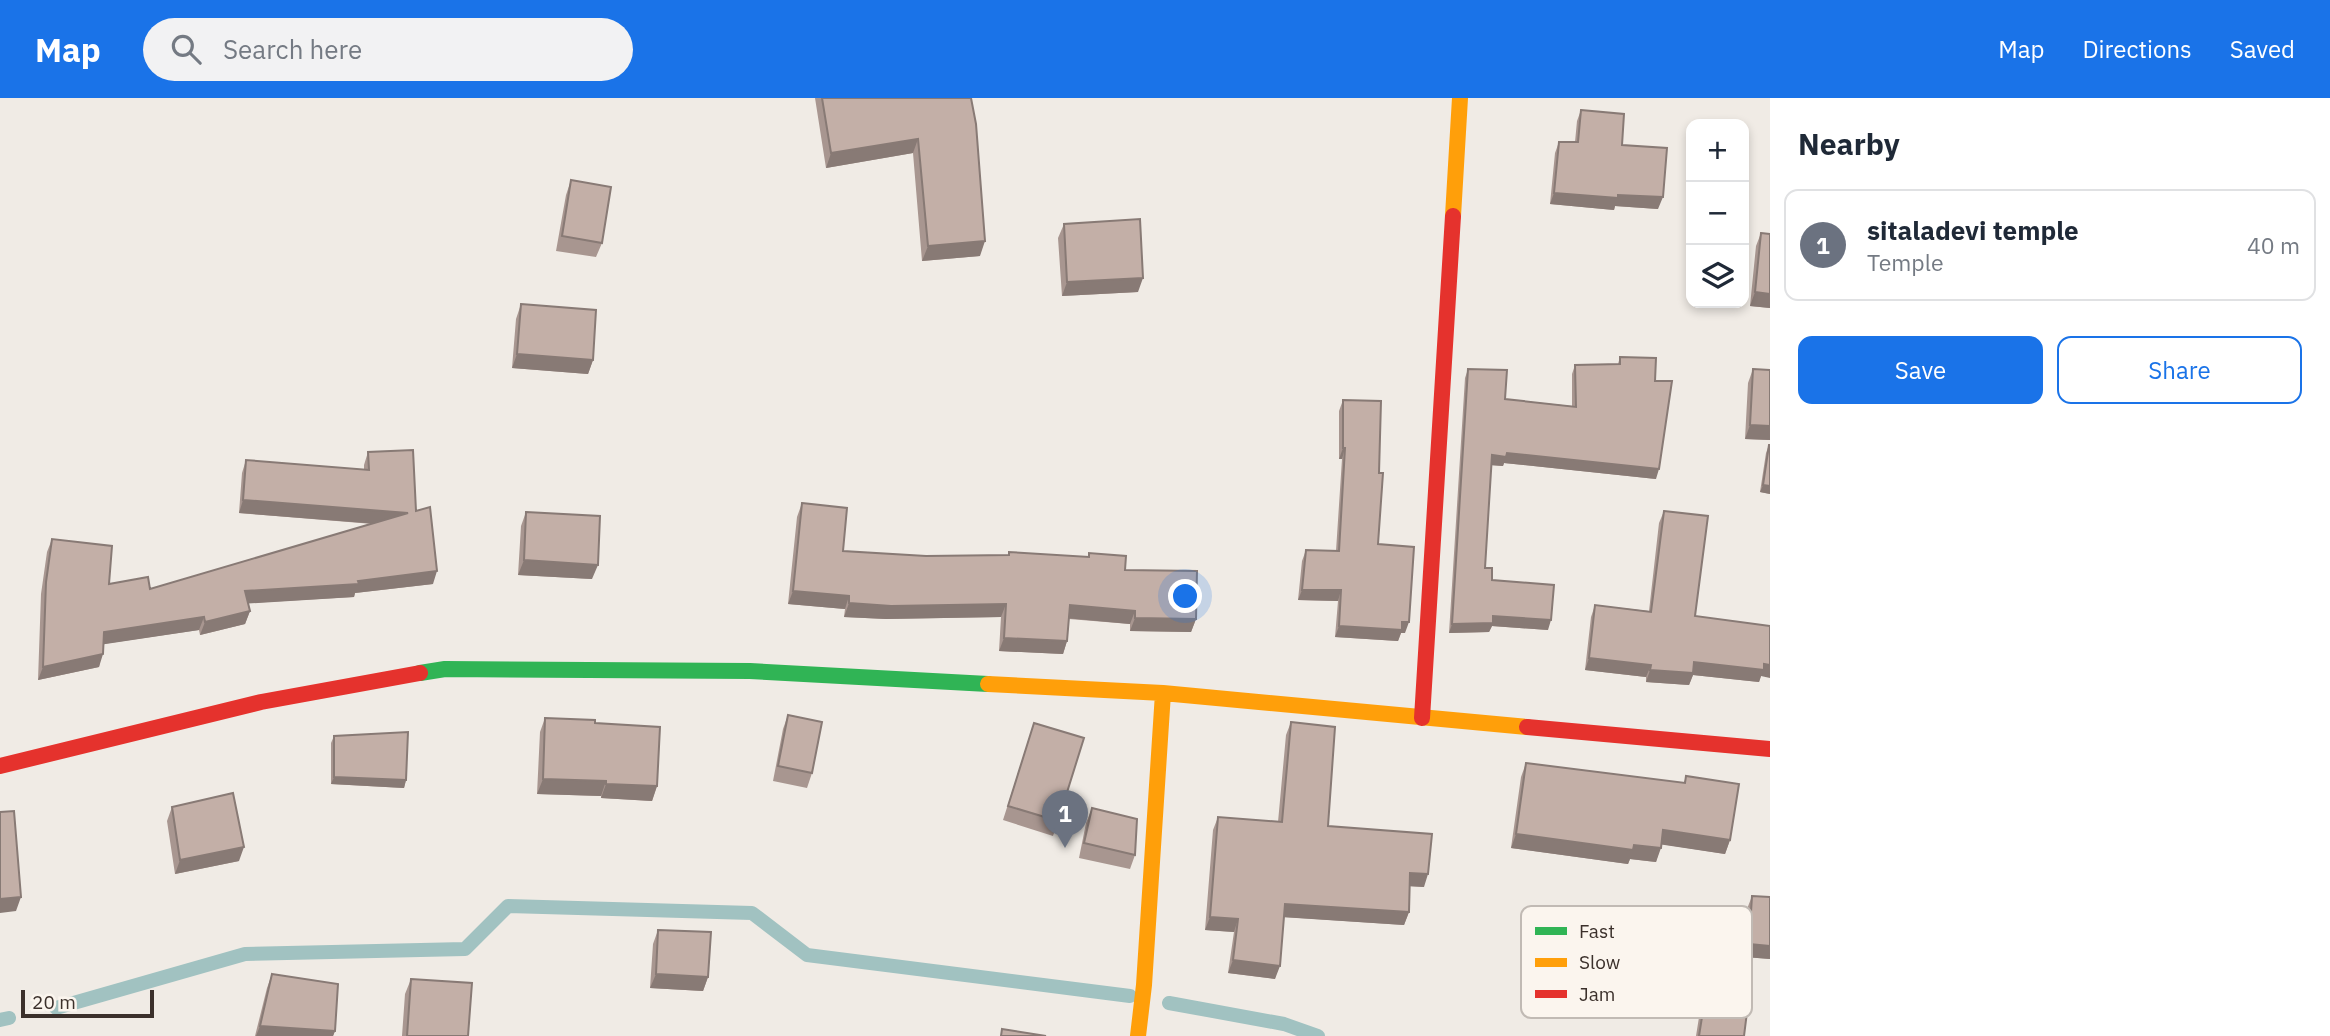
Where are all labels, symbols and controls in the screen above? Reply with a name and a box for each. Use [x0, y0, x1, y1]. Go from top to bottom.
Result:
search box [143, 18, 633, 81]
text: Map [35, 28, 101, 71]
icon: search [167, 30, 205, 68]
text: Search here [223, 32, 362, 66]
text: Map [1998, 33, 2044, 65]
text: Directions [2082, 33, 2192, 65]
text: Saved [2230, 33, 2295, 65]
map controls [1686, 119, 1749, 308]
button: + [1686, 119, 1749, 182]
text: Nearby [1798, 124, 1900, 163]
button: − [1686, 182, 1749, 245]
text: sitaladevi temple [1867, 213, 2079, 247]
text: 1 [1816, 230, 1830, 260]
text: 40 m [2247, 230, 2300, 260]
button: layers [1686, 245, 1749, 308]
text: Temple [1867, 247, 1944, 277]
button: Save [1798, 336, 2043, 404]
button: Share [2057, 336, 2302, 404]
your location [1168, 579, 1202, 613]
pin: 1 [1042, 790, 1088, 848]
legend [1521, 906, 1752, 1018]
text: Fast [1579, 919, 1615, 943]
text: Slow [1579, 950, 1620, 974]
text: Jam [1579, 982, 1615, 1006]
scale bar [21, 987, 154, 1019]
text: 20 m [32, 990, 76, 1014]

